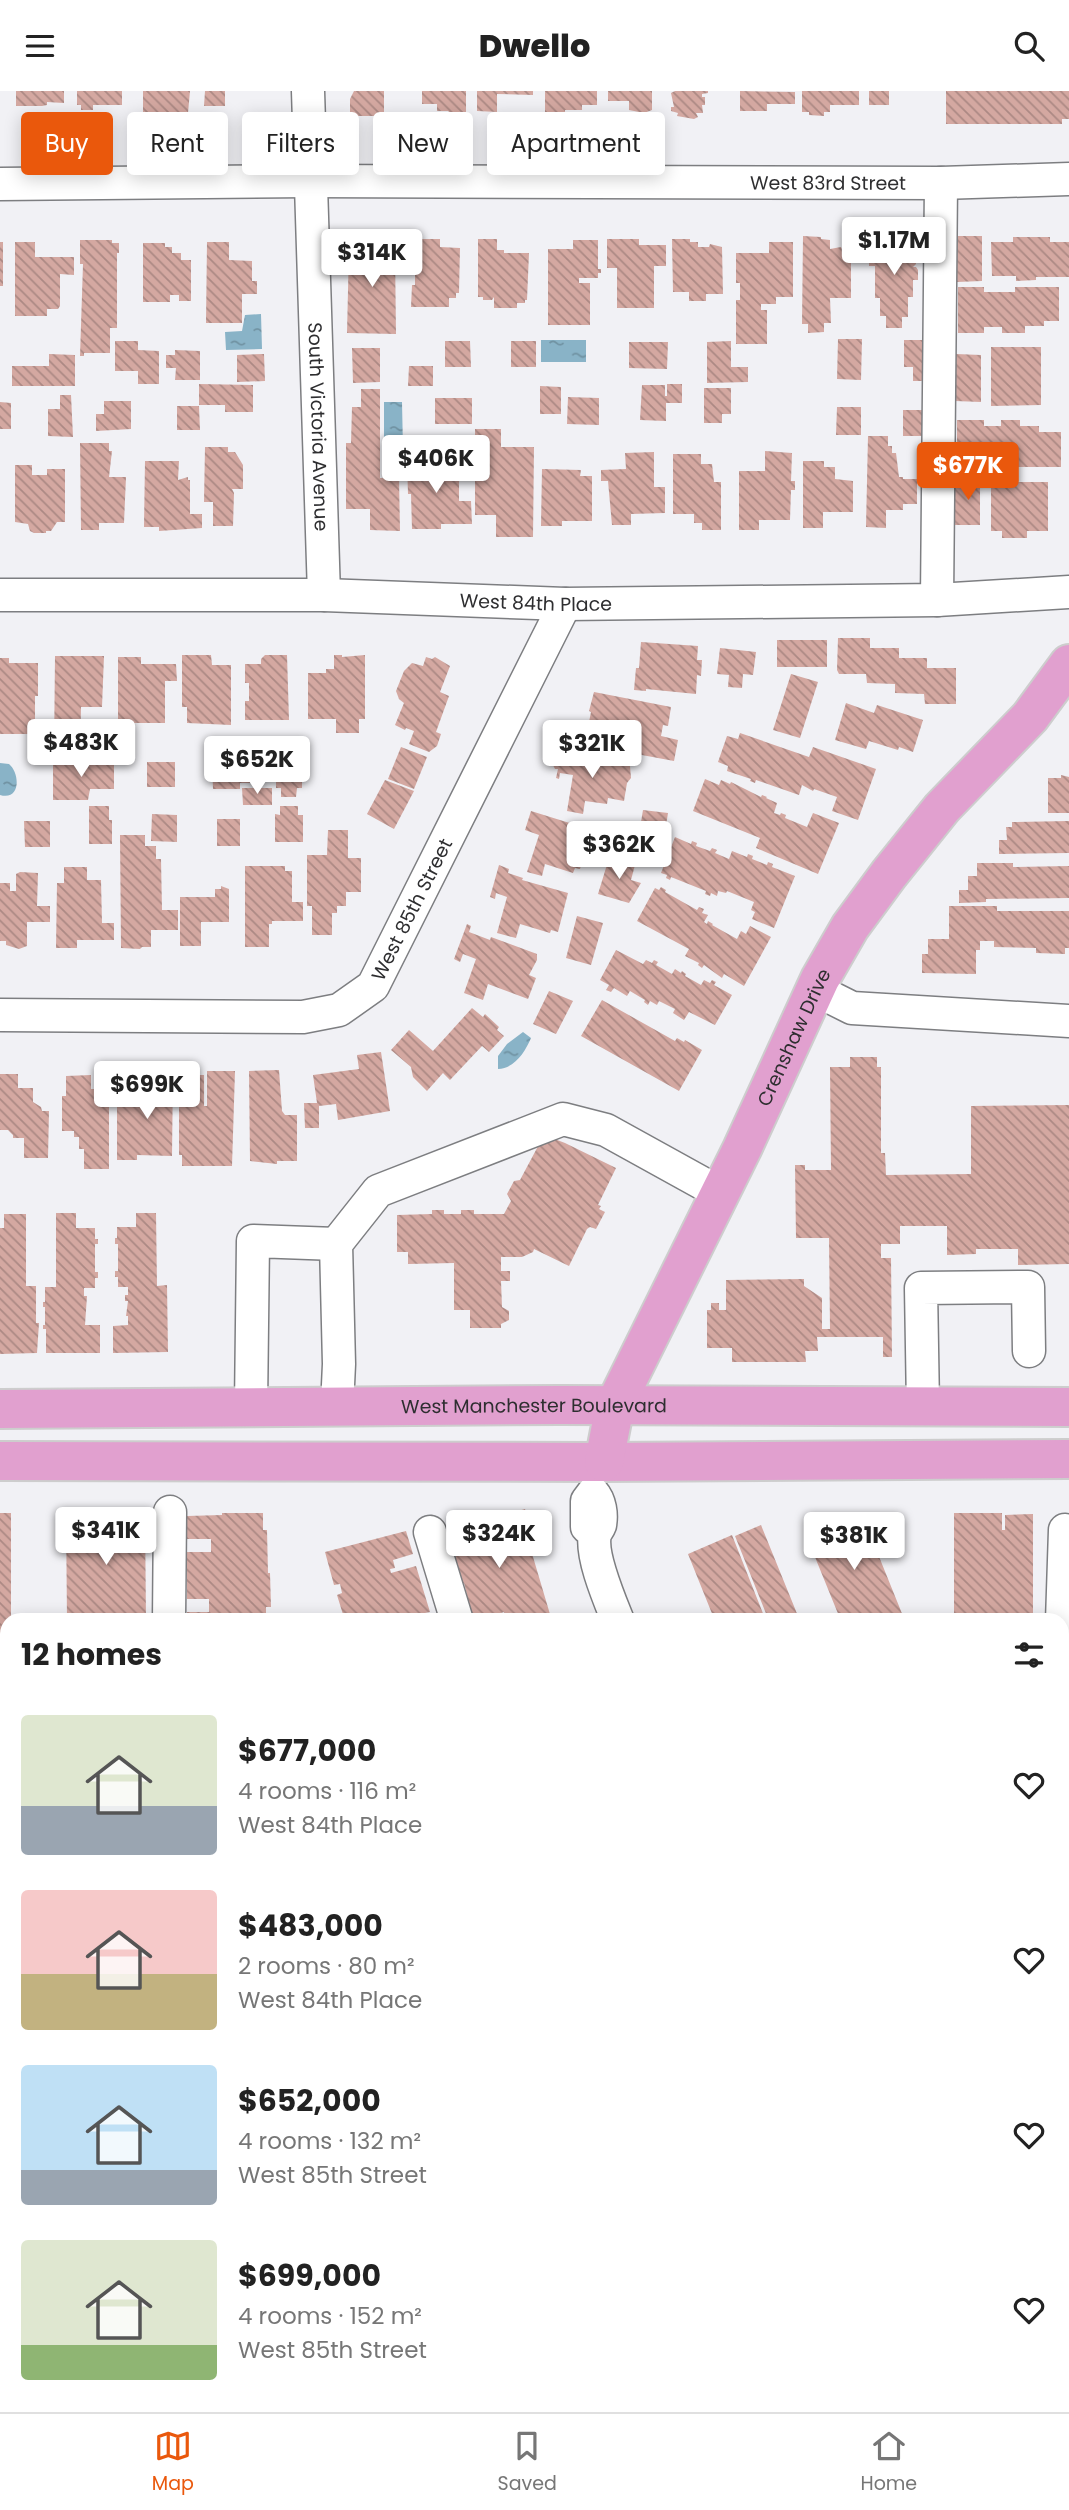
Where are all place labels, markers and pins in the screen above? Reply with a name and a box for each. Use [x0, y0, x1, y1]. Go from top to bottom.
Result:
pin: $1.17M [837, 218, 951, 277]
pin: $314K [323, 229, 421, 289]
pin: $406K [387, 435, 485, 495]
pin: $677K [919, 443, 1017, 502]
pin: $483K [32, 719, 130, 779]
pin: $321K [543, 721, 641, 780]
pin: $652K [208, 737, 306, 796]
pin: $362K [570, 821, 668, 881]
pin: $699K [98, 1061, 196, 1121]
pin: $341K [57, 1507, 155, 1567]
pin: $324K [450, 1511, 548, 1570]
pin: $381K [805, 1513, 903, 1572]

